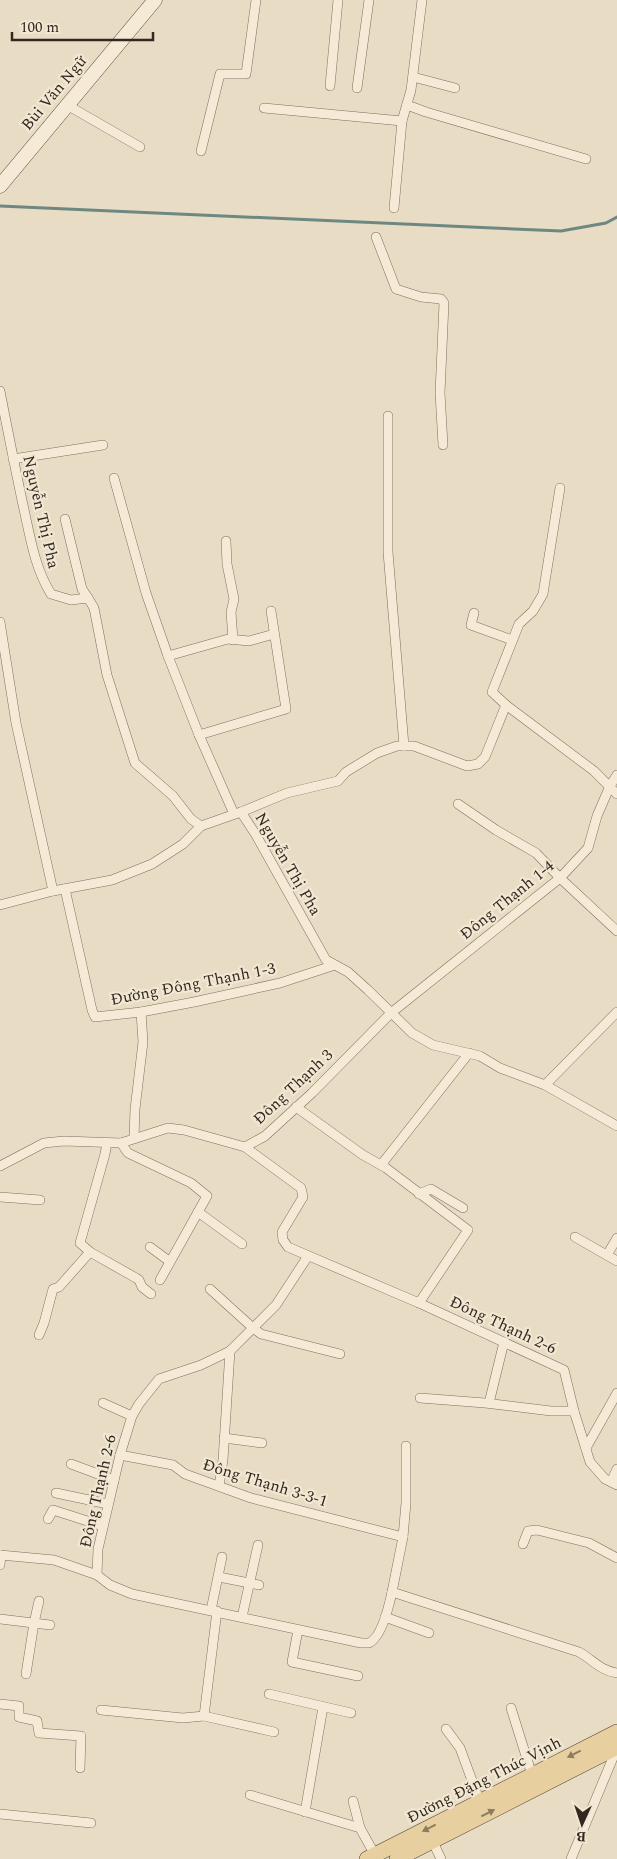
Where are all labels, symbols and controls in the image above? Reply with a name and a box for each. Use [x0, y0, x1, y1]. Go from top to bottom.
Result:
scale bar [12, 10, 154, 42]
text: 100 m [20, 16, 59, 39]
street label: Bùi Văn Ngữ [16, 50, 93, 136]
street label: Nguyễn Thị Pha [16, 453, 66, 571]
street label: Nguyễn Thị Pha [249, 808, 327, 920]
street label: Đông Thạnh 1-4 [455, 854, 559, 946]
street label: Đường Đông Thạnh 1-3 [109, 956, 277, 1012]
street label: Đông Thạnh 3 [248, 1044, 338, 1130]
street label: Đông Thạnh 2-6 [446, 1290, 560, 1360]
street label: Đông Thạnh 2-6 [73, 1432, 123, 1550]
street label: Đông Thạnh 3-3-1 [200, 1453, 330, 1513]
street label: Đường Đặng Thúc Vịnh [403, 1731, 565, 1829]
one-way arrow [566, 1750, 581, 1758]
north arrow [557, 1799, 607, 1849]
one-way arrow [481, 1809, 495, 1817]
one-way arrow [422, 1824, 436, 1832]
text: B [576, 1826, 587, 1847]

